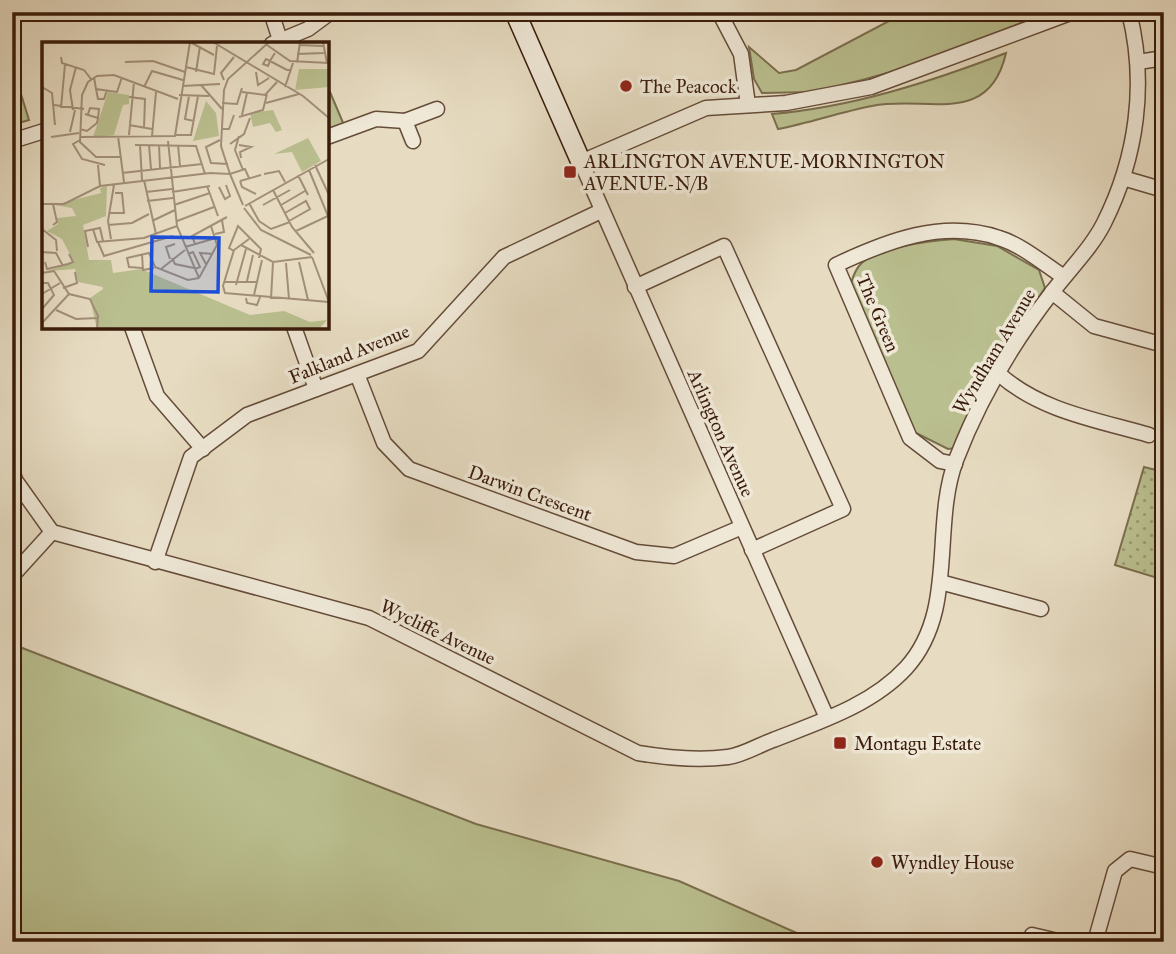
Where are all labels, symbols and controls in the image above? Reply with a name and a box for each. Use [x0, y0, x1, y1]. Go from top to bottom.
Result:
inset map [42, 42, 329, 329]
place label: The Peacock [640, 75, 737, 98]
marker: The Peacock [618, 78, 634, 94]
place label: ARLINGTON AVENUE-MORNINGTON AVENUE-N/B [583, 150, 945, 195]
marker: ARLINGTON AVENUE-MORNINGTON AVENUE-N/B [562, 164, 578, 180]
street label: The Green [851, 271, 905, 355]
street label: Wyndham Avenue [948, 284, 1041, 418]
street label: Falkland Avenue [285, 319, 413, 389]
street label: Arlington Avenue [681, 365, 759, 501]
street label: Darwin Crescent [465, 460, 595, 526]
street label: Wycliffe Avenue [377, 594, 499, 670]
place label: Montagu Estate [854, 732, 981, 756]
marker: Montagu Estate [832, 735, 848, 751]
place label: Wyndley House [891, 851, 1014, 874]
marker: Wyndley House [869, 854, 885, 870]

